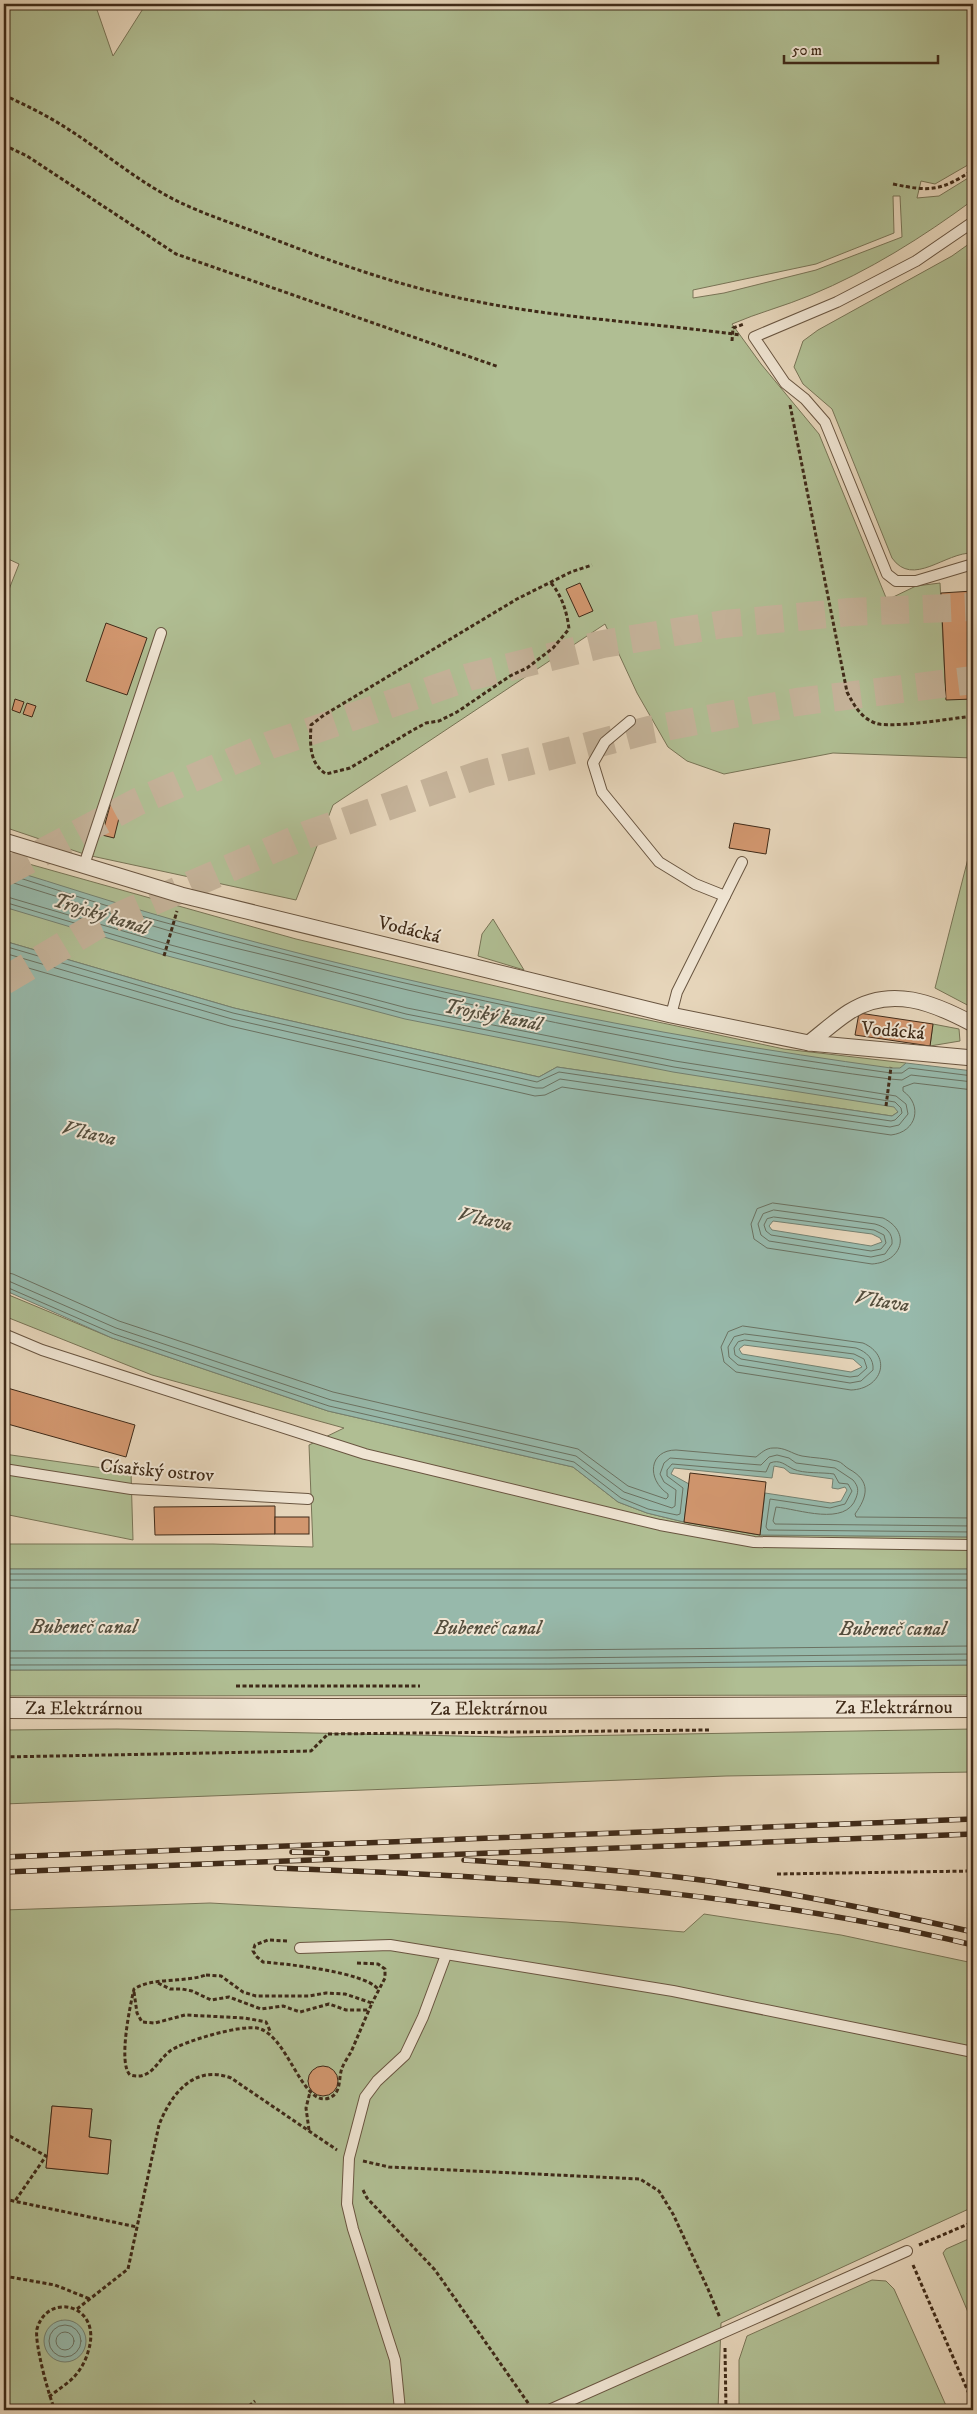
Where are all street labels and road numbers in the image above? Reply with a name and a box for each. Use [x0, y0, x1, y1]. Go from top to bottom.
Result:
street label: Vodácká [374, 911, 443, 949]
street label: Vodácká [859, 1017, 926, 1045]
street label: Císařský ostrov [99, 1455, 215, 1487]
street label: Za Elektrárnou [835, 1696, 953, 1719]
street label: Za Elektrárnou [25, 1697, 143, 1720]
street label: Za Elektrárnou [430, 1697, 548, 1720]

